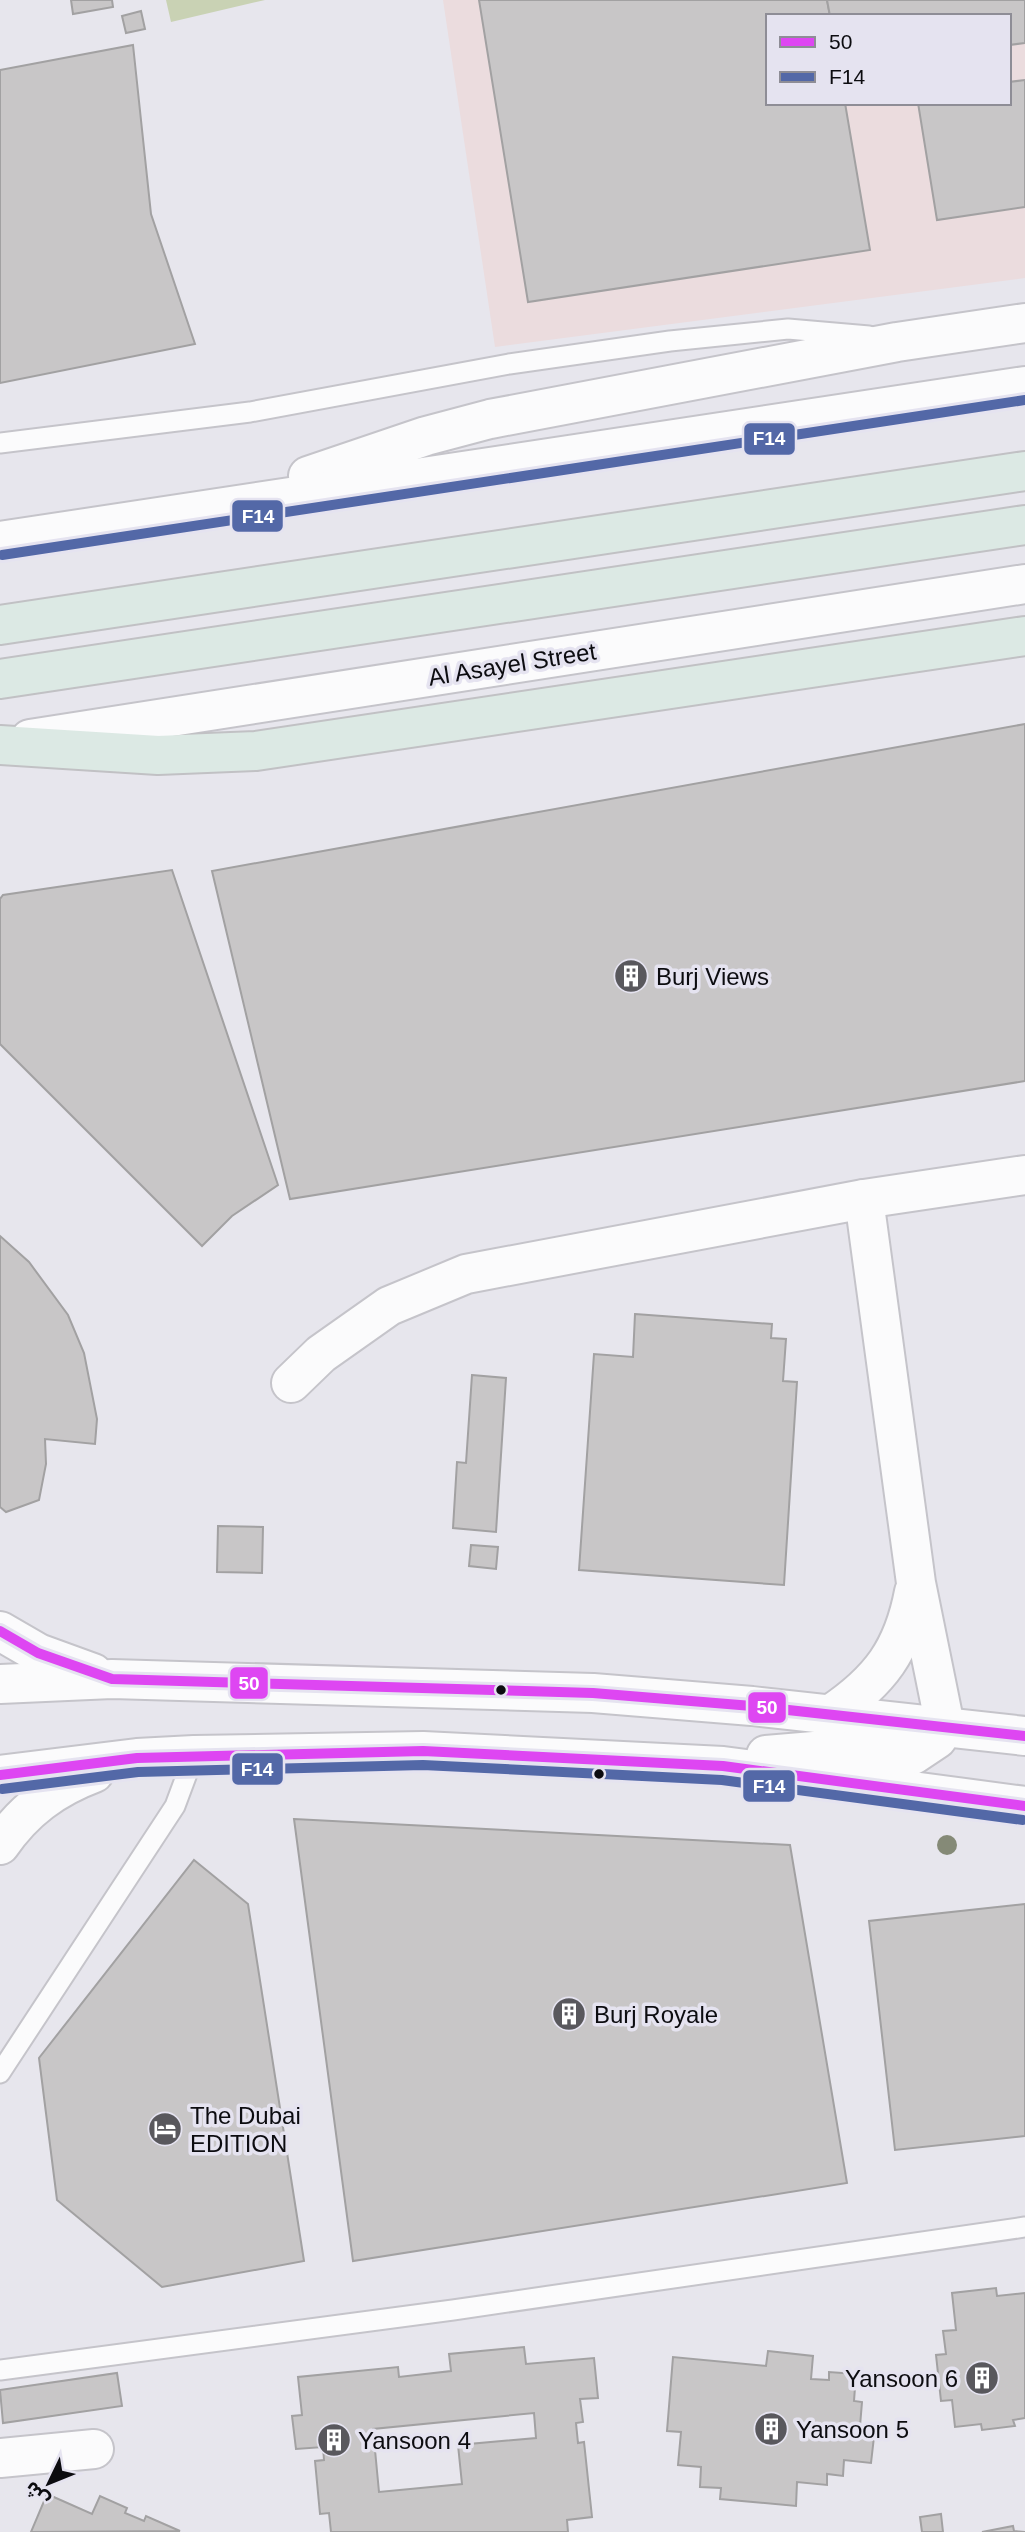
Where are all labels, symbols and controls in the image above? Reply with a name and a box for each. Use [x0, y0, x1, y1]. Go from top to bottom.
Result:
legend [766, 14, 1011, 105]
text: 50 [829, 30, 852, 53]
text: F14 [829, 65, 866, 88]
line badge: F14 [743, 422, 796, 456]
text: F14 [753, 428, 786, 449]
line badge: F14 [231, 499, 284, 533]
text: F14 [242, 506, 275, 527]
street label: Al Asayel Street [426, 637, 598, 691]
building icon: Burj Views [612, 957, 650, 995]
place label: Burj Views [656, 963, 769, 990]
line badge: 50 [229, 1666, 269, 1700]
text: 50 [238, 1673, 260, 1694]
unlabelled marker [494, 1683, 508, 1697]
line badge: 50 [747, 1691, 787, 1724]
text: 50 [756, 1697, 778, 1718]
line badge: F14 [231, 1752, 284, 1786]
text: F14 [241, 1759, 274, 1780]
unlabelled marker [592, 1767, 606, 1781]
line badge: F14 [742, 1769, 796, 1803]
text: F14 [753, 1776, 786, 1797]
building icon: Burj Royale [550, 1995, 588, 2033]
place label: Burj Royale [594, 2001, 718, 2028]
place label: The Dubai EDITION [190, 2102, 301, 2157]
hotel icon: The Dubai EDITION [146, 2110, 184, 2148]
building icon: Yansoon 6 [963, 2359, 1001, 2397]
place label: Yansoon 6 [845, 2365, 958, 2392]
building icon: Yansoon 5 [752, 2410, 790, 2448]
place label: Yansoon 5 [796, 2416, 909, 2443]
building icon: Yansoon 4 [315, 2421, 353, 2459]
place label: Yansoon 4 [358, 2427, 471, 2454]
north arrow [14, 2448, 84, 2518]
text: ش [20, 2478, 53, 2511]

